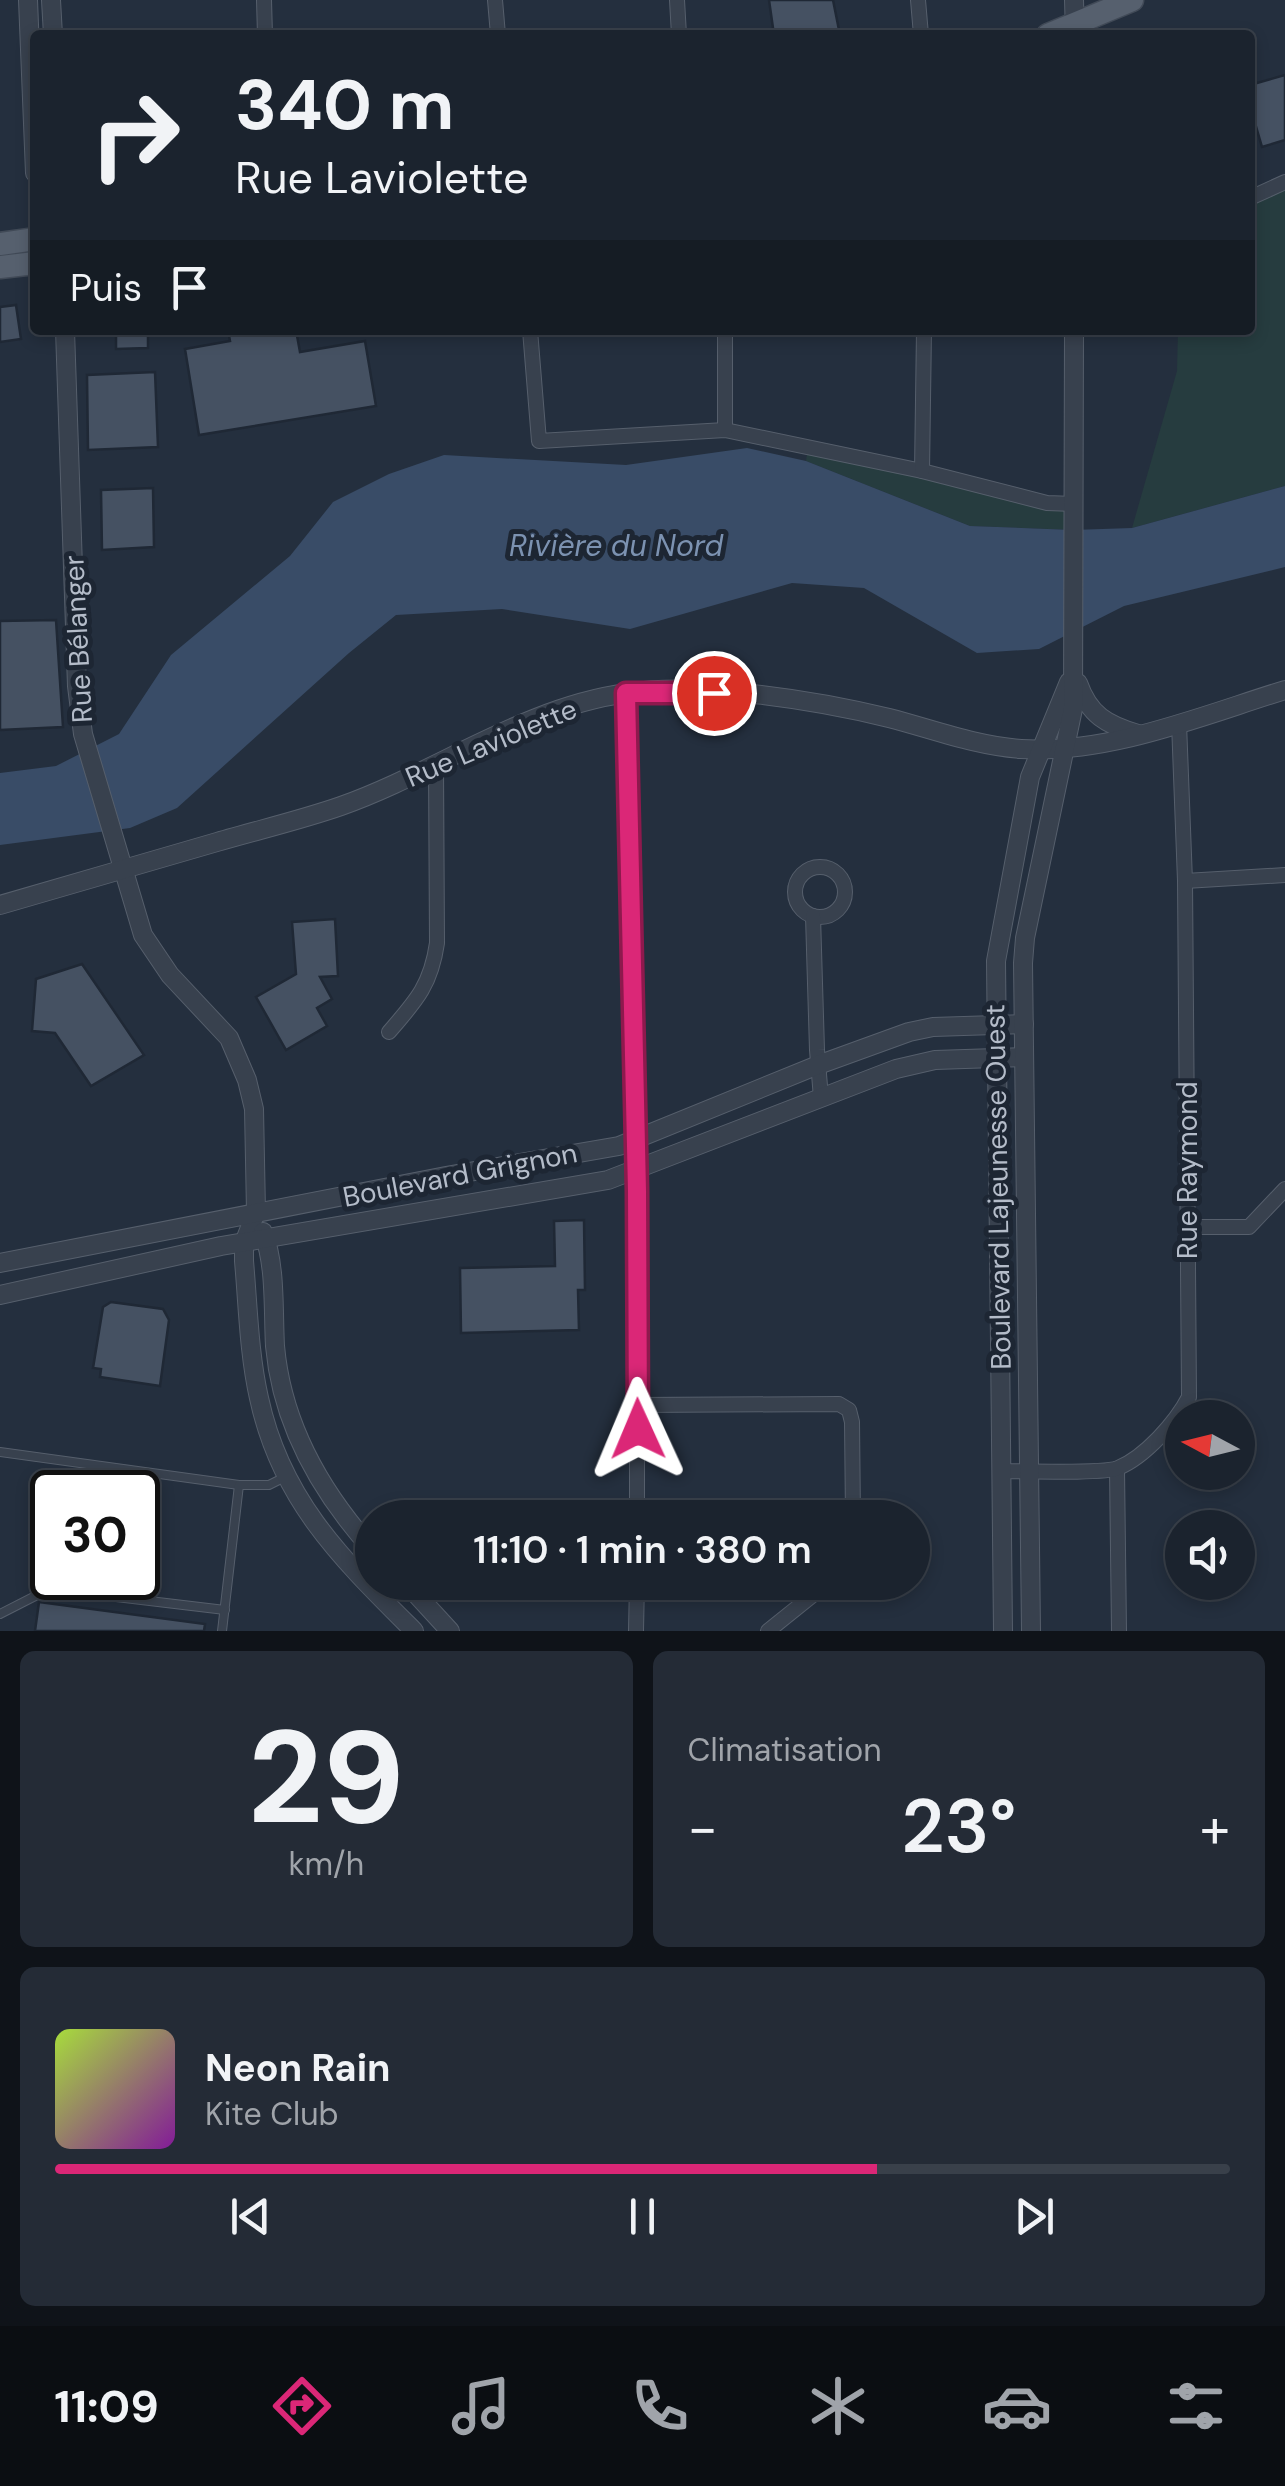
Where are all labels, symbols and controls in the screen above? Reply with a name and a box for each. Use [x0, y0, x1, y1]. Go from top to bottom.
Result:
text: 340 m [235, 60, 454, 151]
icon: right [70, 70, 200, 200]
text: Rue Laviolette [235, 148, 529, 207]
icon: arrive [162, 260, 217, 315]
text: Puis [70, 263, 142, 313]
water label: Rivière du Nord [509, 526, 724, 565]
street label: Rue Bélanger [55, 554, 101, 724]
pin [672, 651, 757, 736]
icon: arrive [687, 666, 742, 721]
street label: Rue Laviolette [400, 690, 582, 796]
street label: Boulevard Lajeunesse Ouest [976, 1004, 1020, 1370]
street label: Rue Raymond [1169, 1081, 1206, 1259]
street label: Boulevard Grignon [340, 1134, 580, 1216]
position arrow [586, 1377, 690, 1481]
north arrow [1165, 1400, 1255, 1490]
map controls [1165, 1400, 1255, 1600]
speed limit sign: 30 [30, 1470, 160, 1600]
button: sound [1165, 1510, 1255, 1600]
text: 11:10 · 1 min · 380 m [473, 1525, 812, 1575]
text: 29 [248, 1693, 405, 1862]
text: Climatisation [688, 1729, 882, 1771]
text: 23° [901, 1778, 1016, 1875]
text: − [688, 1792, 718, 1864]
text: + [1200, 1792, 1230, 1864]
text: km/h [288, 1843, 364, 1885]
text: Neon Rain [205, 2043, 390, 2093]
text: Kite Club [205, 2093, 339, 2135]
icon: previous [223, 2189, 278, 2244]
icon: pause [615, 2189, 670, 2244]
icon: next [1007, 2189, 1062, 2244]
icon: directions [267, 2371, 337, 2441]
icon: music [446, 2371, 516, 2441]
icon: phone [625, 2371, 695, 2441]
icon: climate [803, 2371, 873, 2441]
icon: car [982, 2371, 1052, 2441]
icon: filters [1161, 2371, 1231, 2441]
text: 11:09 [54, 2377, 159, 2436]

